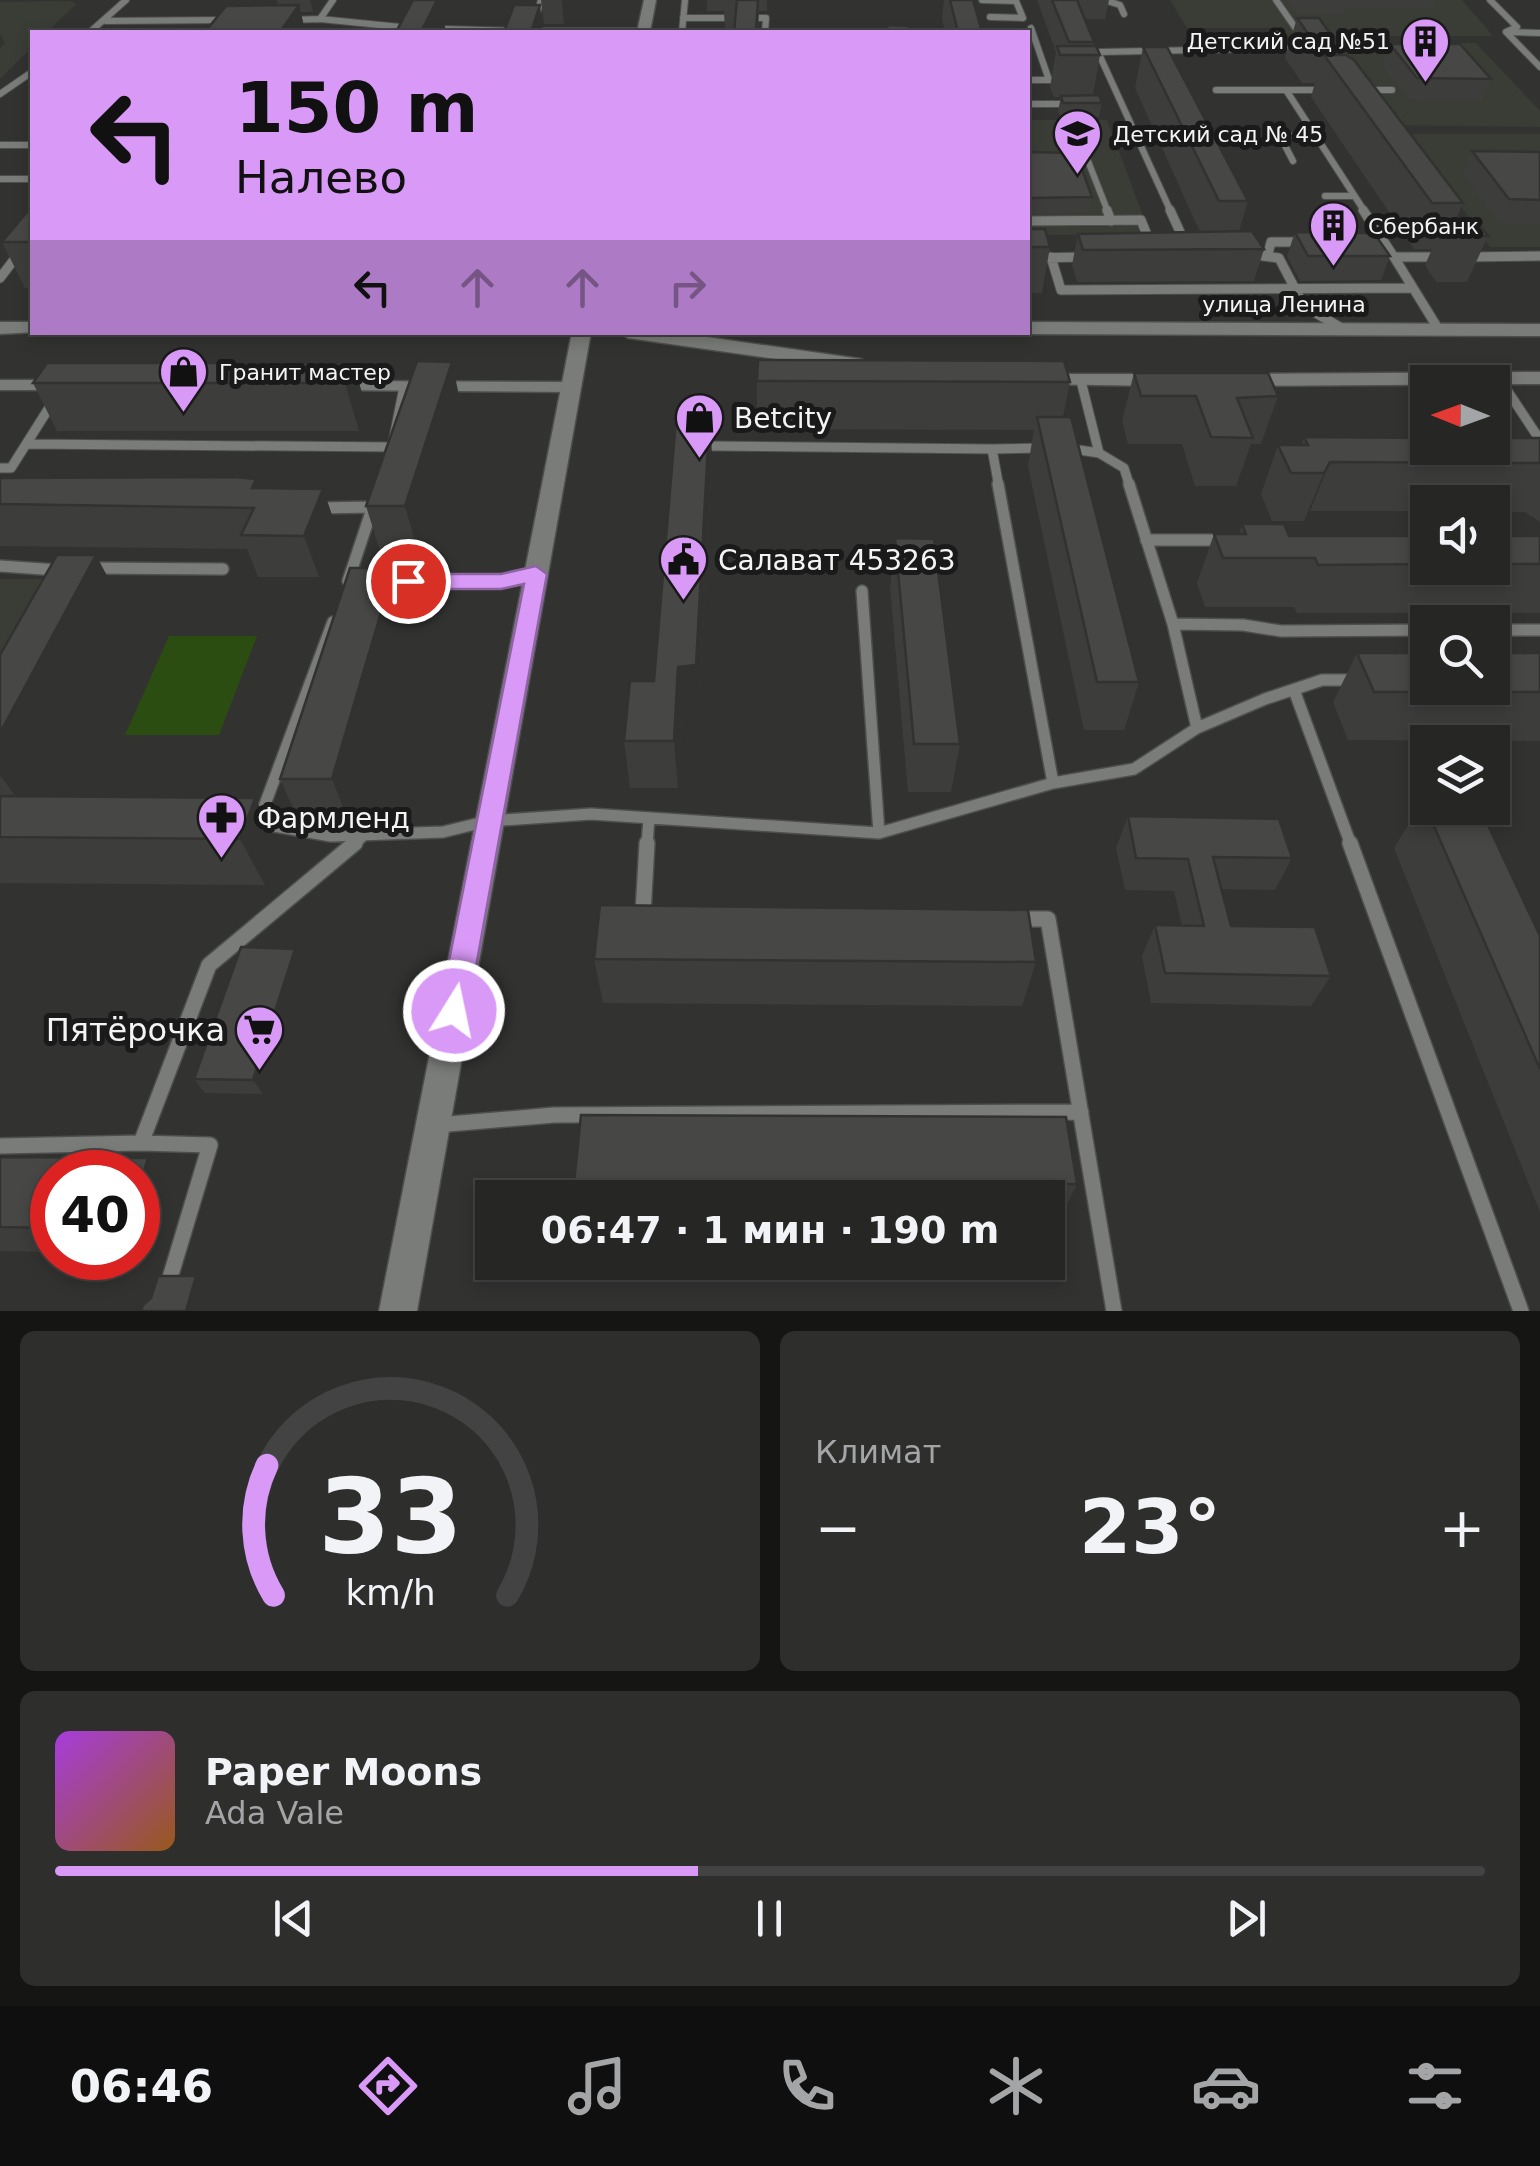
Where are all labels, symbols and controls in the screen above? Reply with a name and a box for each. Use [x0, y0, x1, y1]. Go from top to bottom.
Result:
building icon: Детский сад №51 [1399, 15, 1451, 83]
place label: Детский сад №51 [1187, 29, 1390, 54]
text: 150 m [235, 67, 478, 149]
icon: left [70, 70, 200, 200]
school or university icon: Детский сад № 45 [1052, 108, 1104, 176]
place label: Детский сад № 45 [1113, 122, 1323, 147]
text: Налево [235, 151, 407, 204]
building icon: Сбербанк [1307, 200, 1359, 268]
place label: Сбербанк [1368, 214, 1479, 239]
icon: left [345, 260, 400, 315]
icon: ahead [450, 260, 505, 315]
icon: ahead [555, 260, 610, 315]
icon: right [660, 260, 715, 315]
street label: улица Ленина [1202, 292, 1366, 317]
shop icon: Гранит мастер [158, 346, 210, 414]
place label: Гранит мастер [219, 360, 391, 385]
north arrow [1410, 365, 1510, 465]
map controls [1410, 365, 1510, 825]
shop icon: Betcity [673, 392, 725, 460]
place label: Betcity [734, 402, 832, 435]
button: sound [1410, 485, 1510, 585]
public building icon: Салават 453263 [657, 534, 709, 602]
pin [366, 539, 451, 624]
place label: Салават 453263 [718, 544, 956, 577]
icon: arrive [381, 554, 436, 609]
button: search [1410, 605, 1510, 705]
button: layers [1410, 725, 1510, 825]
pharmacy icon: Фармленд [196, 792, 248, 860]
place label: Фармленд [257, 802, 410, 835]
position arrow [402, 959, 506, 1063]
supermarket icon: Пятёрочка [234, 1004, 286, 1072]
place label: Пятёрочка [46, 1011, 225, 1049]
speed limit sign: 40 [30, 1150, 160, 1280]
text: 06:47 · 1 мин · 190 m [541, 1208, 999, 1252]
text: Климат [815, 1433, 941, 1471]
text: 33 [318, 1456, 462, 1578]
text: 23° [1079, 1483, 1221, 1571]
text: − [815, 1496, 861, 1560]
text: + [1439, 1496, 1485, 1560]
text: km/h [345, 1572, 435, 1613]
text: Paper Moons [205, 1750, 482, 1794]
text: Ada Vale [205, 1794, 344, 1832]
icon: previous [266, 1891, 321, 1946]
icon: pause [742, 1891, 797, 1946]
icon: next [1219, 1891, 1274, 1946]
icon: directions [353, 2051, 423, 2121]
icon: music [562, 2051, 632, 2121]
icon: phone [772, 2051, 842, 2121]
icon: climate [981, 2051, 1051, 2121]
icon: car [1191, 2051, 1261, 2121]
icon: filters [1400, 2051, 1470, 2121]
text: 06:46 [70, 2060, 213, 2113]

